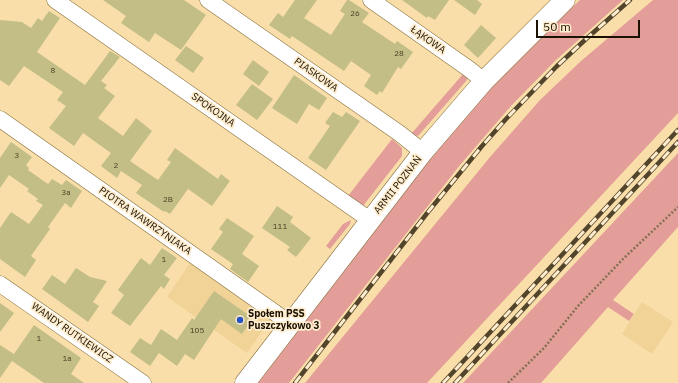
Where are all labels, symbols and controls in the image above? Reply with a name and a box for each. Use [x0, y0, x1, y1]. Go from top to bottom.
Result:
house number: 26 [350, 9, 360, 19]
scale bar [538, 12, 642, 38]
text: 50 m [543, 19, 571, 34]
street label: ŁĄKOWA [408, 24, 448, 56]
house number: 28 [394, 49, 404, 59]
street label: PIASKOWA [292, 56, 340, 94]
house number: 8 [51, 66, 55, 76]
street label: SPOKOJNA [189, 91, 237, 129]
house number: 3 [15, 151, 19, 161]
street label: ARMII POZNAŃ [372, 153, 424, 217]
house number: 2 [114, 161, 118, 171]
street label: PIOTRA WAWRZYNIAKA [96, 184, 194, 258]
house number: 3a [61, 188, 71, 198]
house number: 2B [163, 195, 173, 205]
house number: 111 [273, 222, 287, 232]
house number: 1 [162, 255, 166, 265]
street label: WANDY RUTKIEWICZ [29, 300, 115, 366]
place label: Społem PSS Puszczykowo 3 [248, 308, 320, 332]
marker: Społem PSS Puszczykowo 3 [235, 315, 245, 325]
house number: 105 [190, 326, 204, 336]
house number: 1 [37, 334, 41, 344]
house number: 1a [62, 354, 72, 364]

